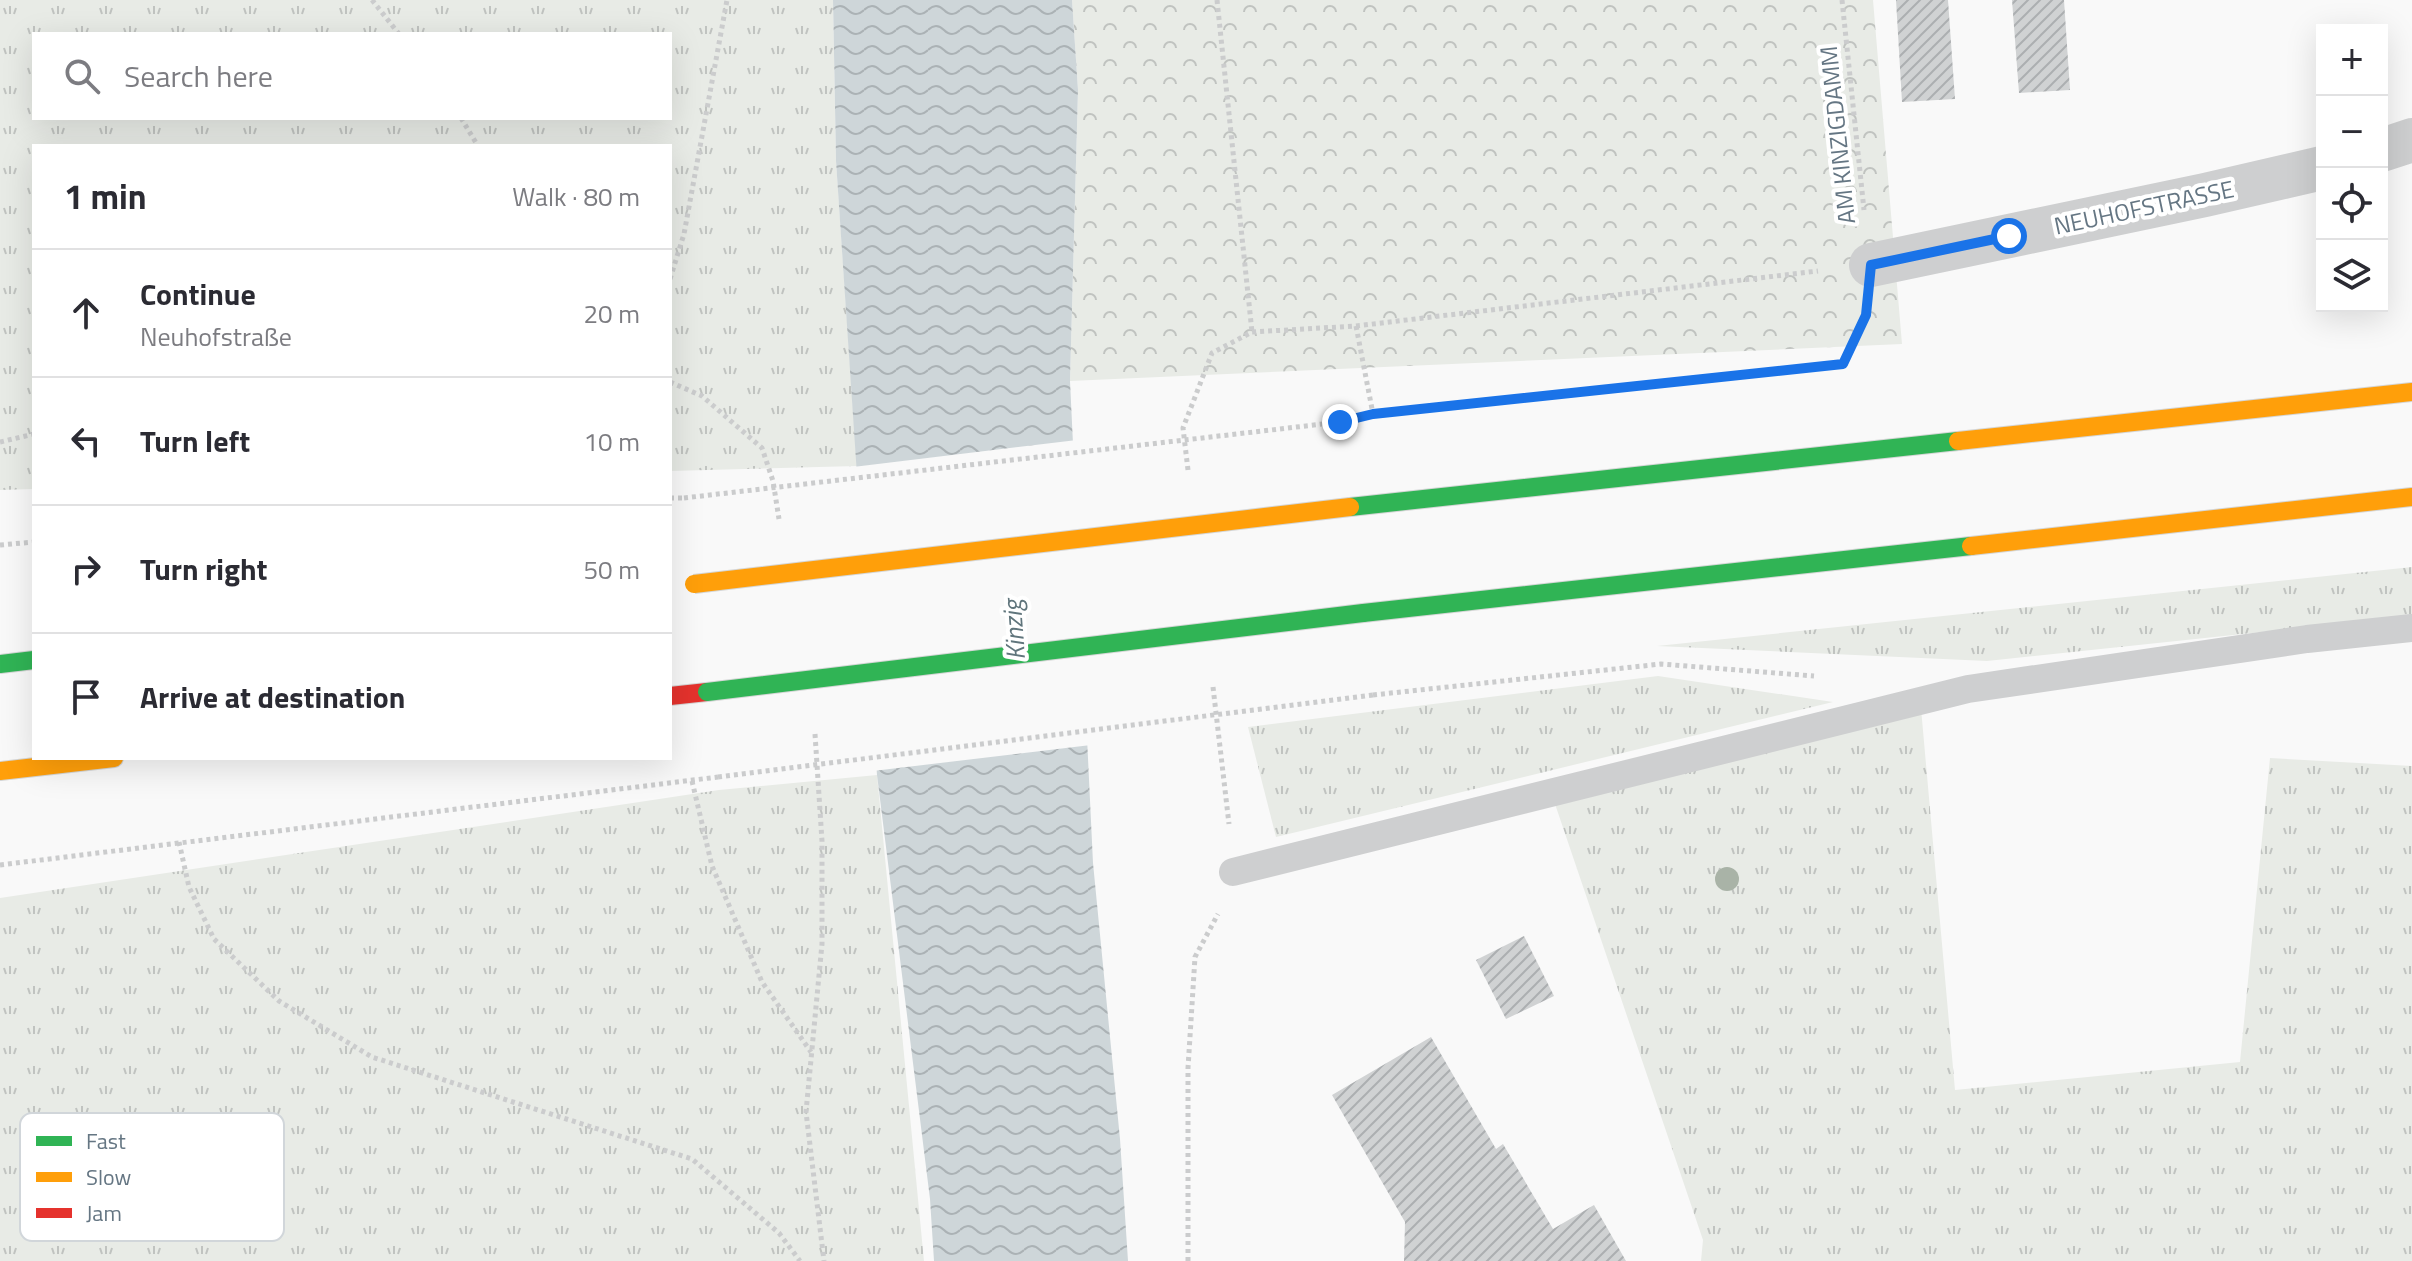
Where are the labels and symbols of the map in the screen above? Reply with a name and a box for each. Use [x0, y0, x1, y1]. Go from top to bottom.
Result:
street label: AM KINZIGDAMM [1810, 44, 1864, 226]
street label: NEUHOFSTRASSE [2051, 170, 2237, 244]
route start [1991, 218, 2027, 254]
route end [1322, 404, 1358, 440]
water label: Kinzig [992, 596, 1035, 661]
legend [20, 1113, 284, 1241]
text: Fast [86, 1124, 126, 1158]
text: Slow [86, 1160, 132, 1194]
text: Jam [86, 1196, 122, 1230]

